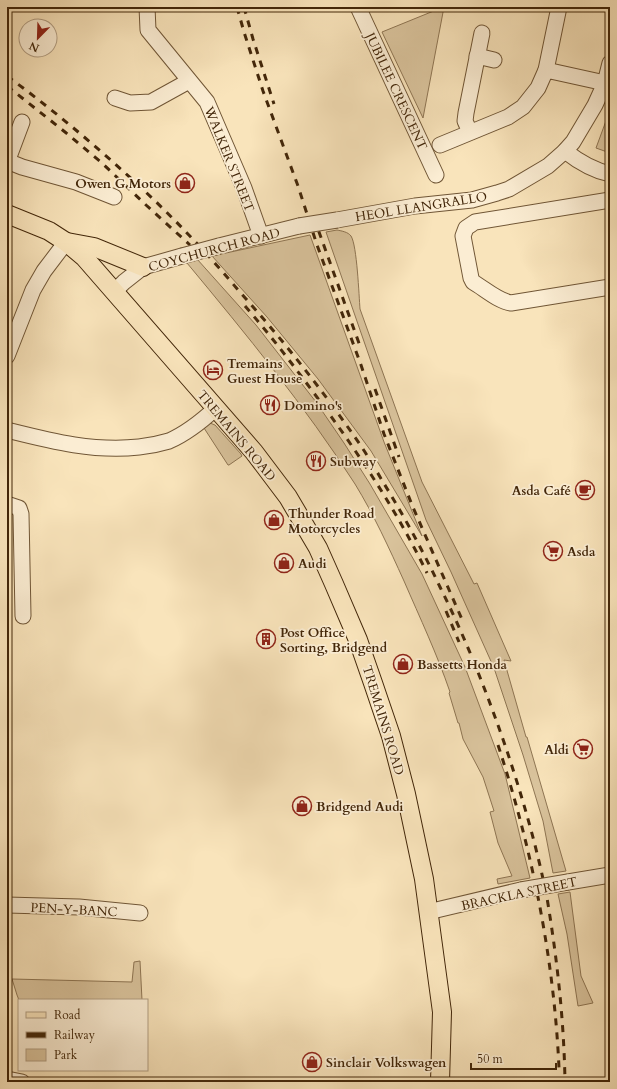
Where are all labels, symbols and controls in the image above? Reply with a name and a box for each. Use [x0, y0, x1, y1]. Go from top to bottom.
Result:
north arrow [18, 18, 58, 58]
street label: JUBILEE CRESCENT [360, 28, 431, 154]
text: N [27, 38, 42, 56]
street label: WALKER STREET [199, 103, 259, 215]
shop icon: Owen G Motors [174, 172, 196, 194]
place label: Owen G Motors [75, 175, 171, 193]
street label: HEOL LLANGRALLO [354, 188, 488, 226]
street label: COYCHURCH ROAD [146, 224, 282, 276]
place label: Tremains Guest House [227, 355, 302, 388]
hotel icon: Tremains Guest House [202, 359, 224, 381]
street label: TREMAINS ROAD [193, 386, 280, 485]
restaurant icon: Domino's [259, 394, 281, 416]
place label: Domino's [284, 397, 342, 415]
restaurant icon: Subway [305, 450, 327, 472]
place label: Subway [330, 453, 377, 471]
cafe icon: Asda Café [574, 479, 596, 501]
place label: Asda Café [512, 482, 571, 500]
place label: Thunder Road Motorcycles [288, 505, 375, 538]
shop icon: Thunder Road Motorcycles [263, 509, 285, 531]
supermarket icon: Asda [542, 540, 564, 562]
place label: Asda [567, 543, 596, 561]
shop icon: Audi [273, 552, 295, 574]
place label: Audi [298, 555, 327, 573]
place label: Post Office Sorting, Bridgend [280, 624, 388, 657]
building icon: Post Office Sorting, Bridgend [255, 628, 277, 650]
shop icon: Bassetts Honda [392, 653, 414, 675]
place label: Bassetts Honda [417, 656, 508, 674]
street label: TREMAINS ROAD [358, 663, 408, 777]
supermarket icon: Aldi [572, 738, 594, 760]
place label: Aldi [544, 741, 569, 759]
shop icon: Bridgend Audi [291, 795, 313, 817]
place label: Bridgend Audi [316, 798, 404, 816]
street label: BRACKLA STREET [460, 873, 579, 915]
street label: PEN-Y-BANC [30, 899, 118, 921]
legend [18, 999, 148, 1071]
text: Road [54, 1007, 81, 1023]
text: Railway [54, 1027, 96, 1043]
scale bar [471, 1045, 556, 1071]
text: Park [54, 1047, 78, 1063]
shop icon: Sinclair Volkswagen [301, 1051, 323, 1073]
text: 50 m [477, 1051, 504, 1067]
place label: Sinclair Volkswagen [326, 1054, 447, 1072]

